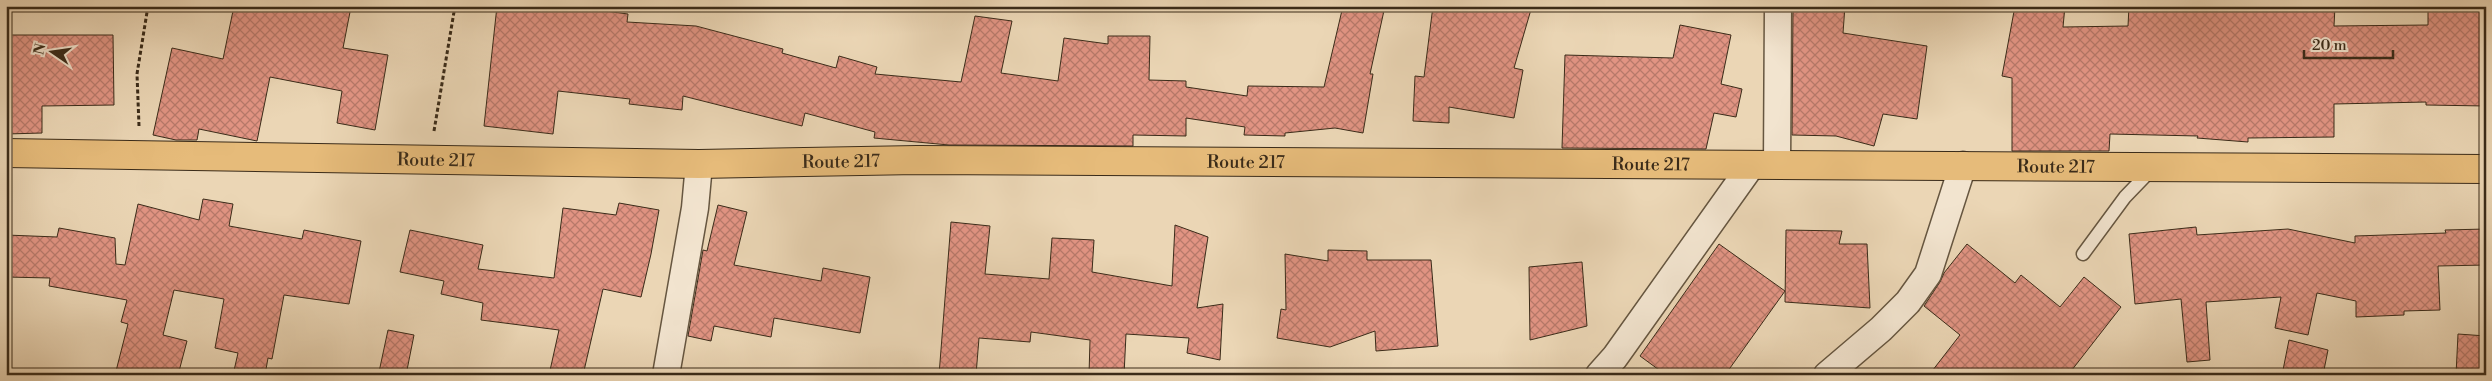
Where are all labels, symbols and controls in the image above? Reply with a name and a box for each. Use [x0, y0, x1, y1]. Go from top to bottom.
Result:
north arrow [28, 28, 78, 78]
scale bar [2304, 28, 2393, 60]
text: 20 m [2312, 36, 2347, 55]
text: N [30, 42, 50, 57]
street label: Route 217 [397, 148, 475, 172]
street label: Route 217 [802, 149, 880, 174]
street label: Route 217 [1207, 150, 1285, 174]
street label: Route 217 [1612, 152, 1690, 176]
street label: Route 217 [2017, 155, 2095, 178]

